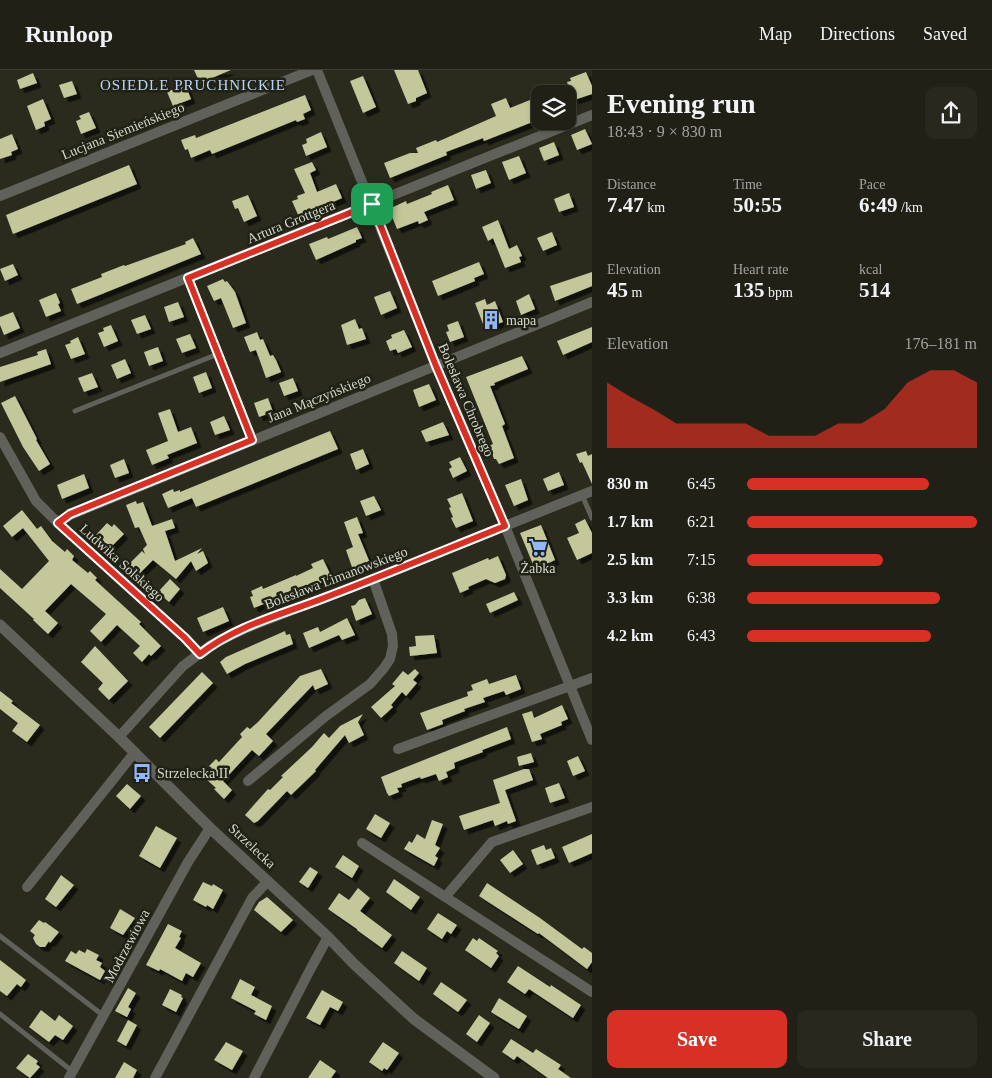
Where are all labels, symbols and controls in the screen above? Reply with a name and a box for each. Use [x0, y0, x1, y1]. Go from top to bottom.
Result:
text: Runloop [25, 21, 113, 47]
text: Map [759, 24, 792, 44]
text: Directions [820, 24, 895, 44]
text: Saved [923, 24, 967, 44]
district label: OSIEDLE PRUCHNICKIE [100, 77, 286, 93]
map controls [531, 85, 576, 130]
button: layers [531, 85, 576, 130]
button: share [925, 87, 977, 139]
text: Evening run [607, 88, 756, 119]
street label: Lucjana Siemieńskiego [59, 100, 187, 162]
text: 18:43 · 9 × 830 m [607, 123, 722, 140]
text: Distance [607, 177, 656, 192]
text: Time [733, 177, 762, 192]
text: Pace [859, 177, 885, 192]
pin [351, 183, 393, 225]
icon: arrive [358, 190, 386, 218]
text: 7.47 [607, 193, 644, 217]
text: 50:55 [733, 193, 782, 217]
text: 6:49 [859, 193, 898, 217]
street label: Artura Grottgera [245, 197, 338, 247]
text: km [644, 200, 665, 215]
text: /km [898, 200, 923, 215]
text: Elevation [607, 262, 661, 277]
text: Heart rate [733, 262, 789, 277]
text: kcal [859, 262, 882, 277]
text: 45 [607, 278, 628, 302]
text: 135 [733, 278, 765, 302]
text: 514 [859, 278, 891, 302]
text: m [628, 285, 642, 300]
text: bpm [765, 285, 793, 300]
building icon: mapa [480, 309, 502, 331]
place label: mapa [506, 313, 537, 328]
text: Elevation [607, 335, 668, 352]
text: 176–181 m [905, 335, 977, 352]
street label: Bolesława Chrobrego [435, 341, 497, 459]
street label: Jana Mączyńskiego [265, 370, 373, 426]
text: 830 m [607, 475, 648, 492]
text: 6:45 [687, 475, 715, 492]
text: 1.7 km [607, 513, 653, 530]
text: 6:21 [687, 513, 715, 530]
street label: Ludwika Solskiego [77, 521, 167, 605]
supermarket icon: Żabka [527, 536, 549, 558]
street label: Bolesława Limanowskiego [262, 544, 410, 612]
text: 2.5 km [607, 551, 653, 568]
text: 7:15 [687, 551, 715, 568]
place label: Żabka [521, 561, 556, 576]
text: 3.3 km [607, 589, 653, 606]
text: 6:38 [687, 589, 715, 606]
text: 4.2 km [607, 627, 653, 644]
text: 6:43 [687, 627, 715, 644]
bus stop icon: Strzelecka II [131, 762, 153, 784]
place label: Strzelecka II [157, 766, 228, 781]
street label: Strzelecka [226, 821, 279, 872]
street label: Modrzewiowa [101, 906, 153, 985]
button: Save [607, 1010, 787, 1068]
button: Share [797, 1010, 977, 1068]

